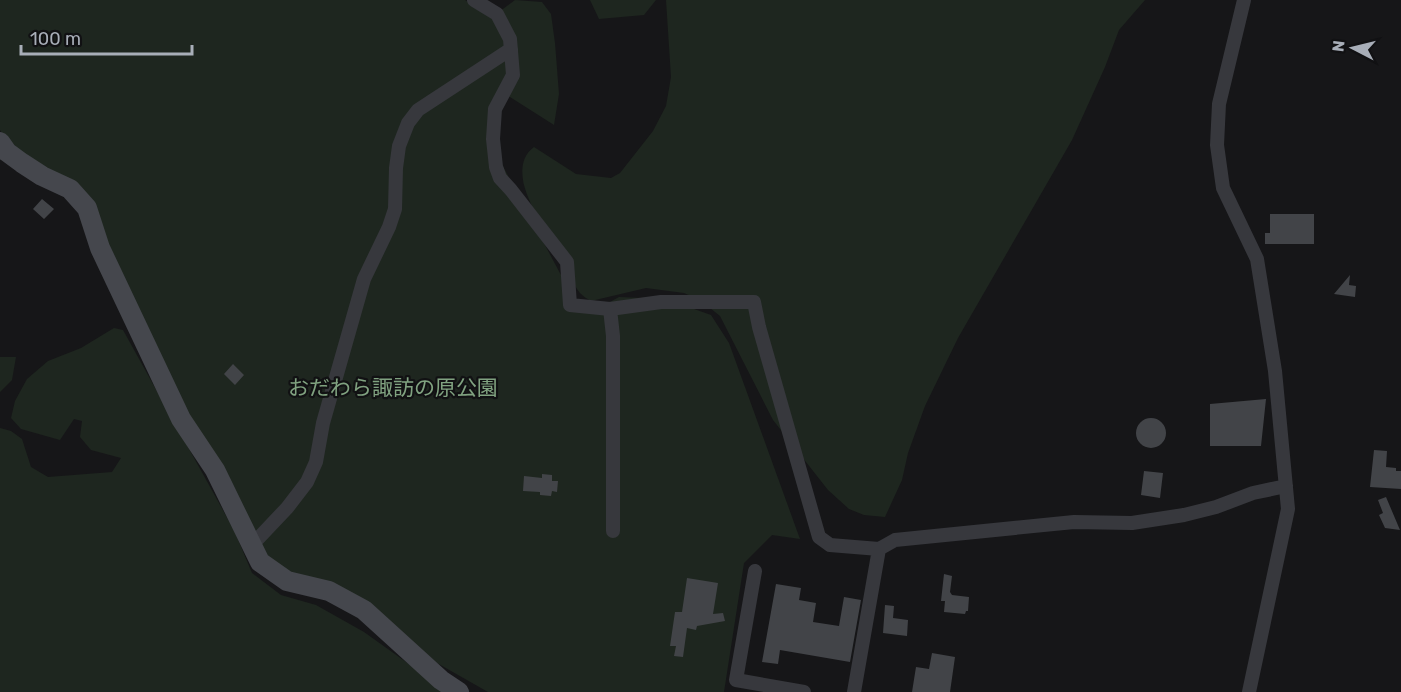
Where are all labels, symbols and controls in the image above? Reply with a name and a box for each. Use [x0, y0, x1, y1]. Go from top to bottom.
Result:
scale bar [21, 18, 192, 56]
north arrow [1323, 18, 1383, 78]
text: 100 m [30, 28, 81, 50]
text: N [1328, 39, 1349, 53]
park label: おだわら諏訪の原公園 [288, 375, 498, 400]

